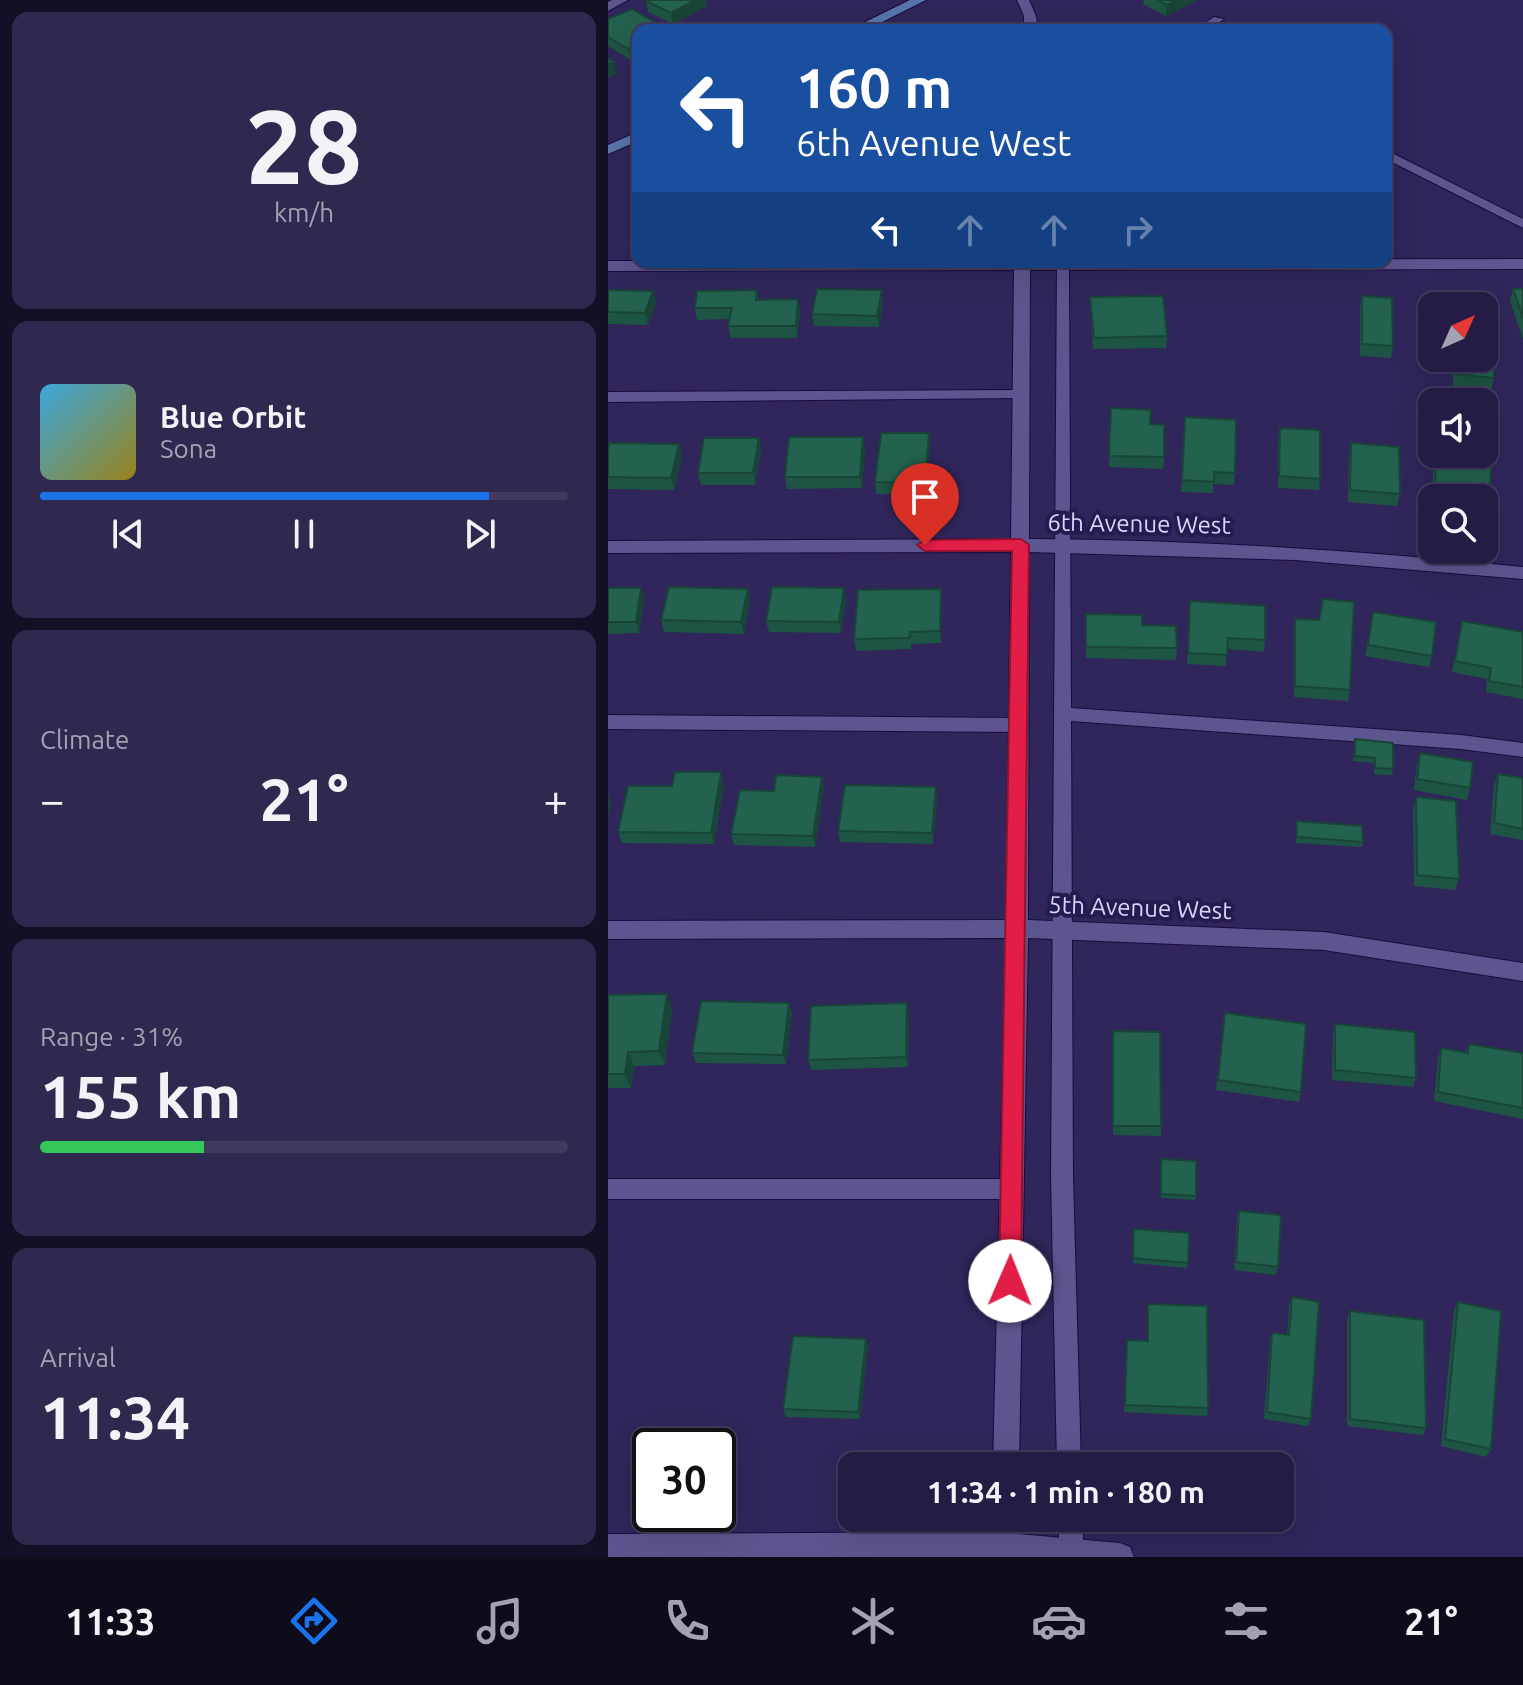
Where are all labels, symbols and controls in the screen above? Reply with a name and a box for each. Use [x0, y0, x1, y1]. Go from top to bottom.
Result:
icon: left [664, 56, 768, 160]
text: 160 m [796, 56, 952, 119]
text: 28 [245, 87, 363, 204]
text: 6th Avenue West [796, 122, 1071, 163]
text: km/h [274, 198, 334, 227]
icon: left [864, 208, 908, 252]
icon: ahead [948, 208, 992, 252]
icon: ahead [1032, 208, 1076, 252]
icon: right [1116, 208, 1160, 252]
north arrow [1418, 292, 1498, 372]
map controls [1418, 292, 1498, 564]
button: sound [1418, 388, 1498, 468]
text: Blue Orbit [160, 400, 306, 434]
text: Sona [160, 434, 217, 463]
pin [891, 463, 959, 545]
icon: arrive [903, 475, 947, 519]
button: search [1418, 484, 1498, 564]
street label: 6th Avenue West [1047, 508, 1232, 539]
icon: previous [106, 512, 150, 556]
icon: pause [282, 512, 326, 556]
icon: next [458, 512, 502, 556]
text: Climate [40, 725, 129, 754]
text: 21° [260, 765, 348, 832]
text: − [40, 775, 65, 824]
text: + [543, 775, 568, 824]
street label: 5th Avenue West [1048, 891, 1233, 924]
text: Range · 31% [40, 1022, 183, 1051]
text: 155 km [40, 1062, 241, 1129]
position arrow [968, 1239, 1052, 1323]
text: Arrival [40, 1343, 116, 1372]
text: 11:34 [40, 1383, 190, 1450]
speed limit sign: 30 [632, 1428, 736, 1532]
text: 11:34 · 1 min · 180 m [927, 1475, 1205, 1509]
icon: directions [286, 1593, 342, 1649]
icon: music [472, 1593, 528, 1649]
icon: phone [659, 1593, 715, 1649]
icon: climate [845, 1593, 901, 1649]
icon: car [1031, 1593, 1087, 1649]
icon: filters [1218, 1593, 1274, 1649]
text: 11:33 [65, 1601, 155, 1642]
text: 21° [1404, 1601, 1458, 1642]

